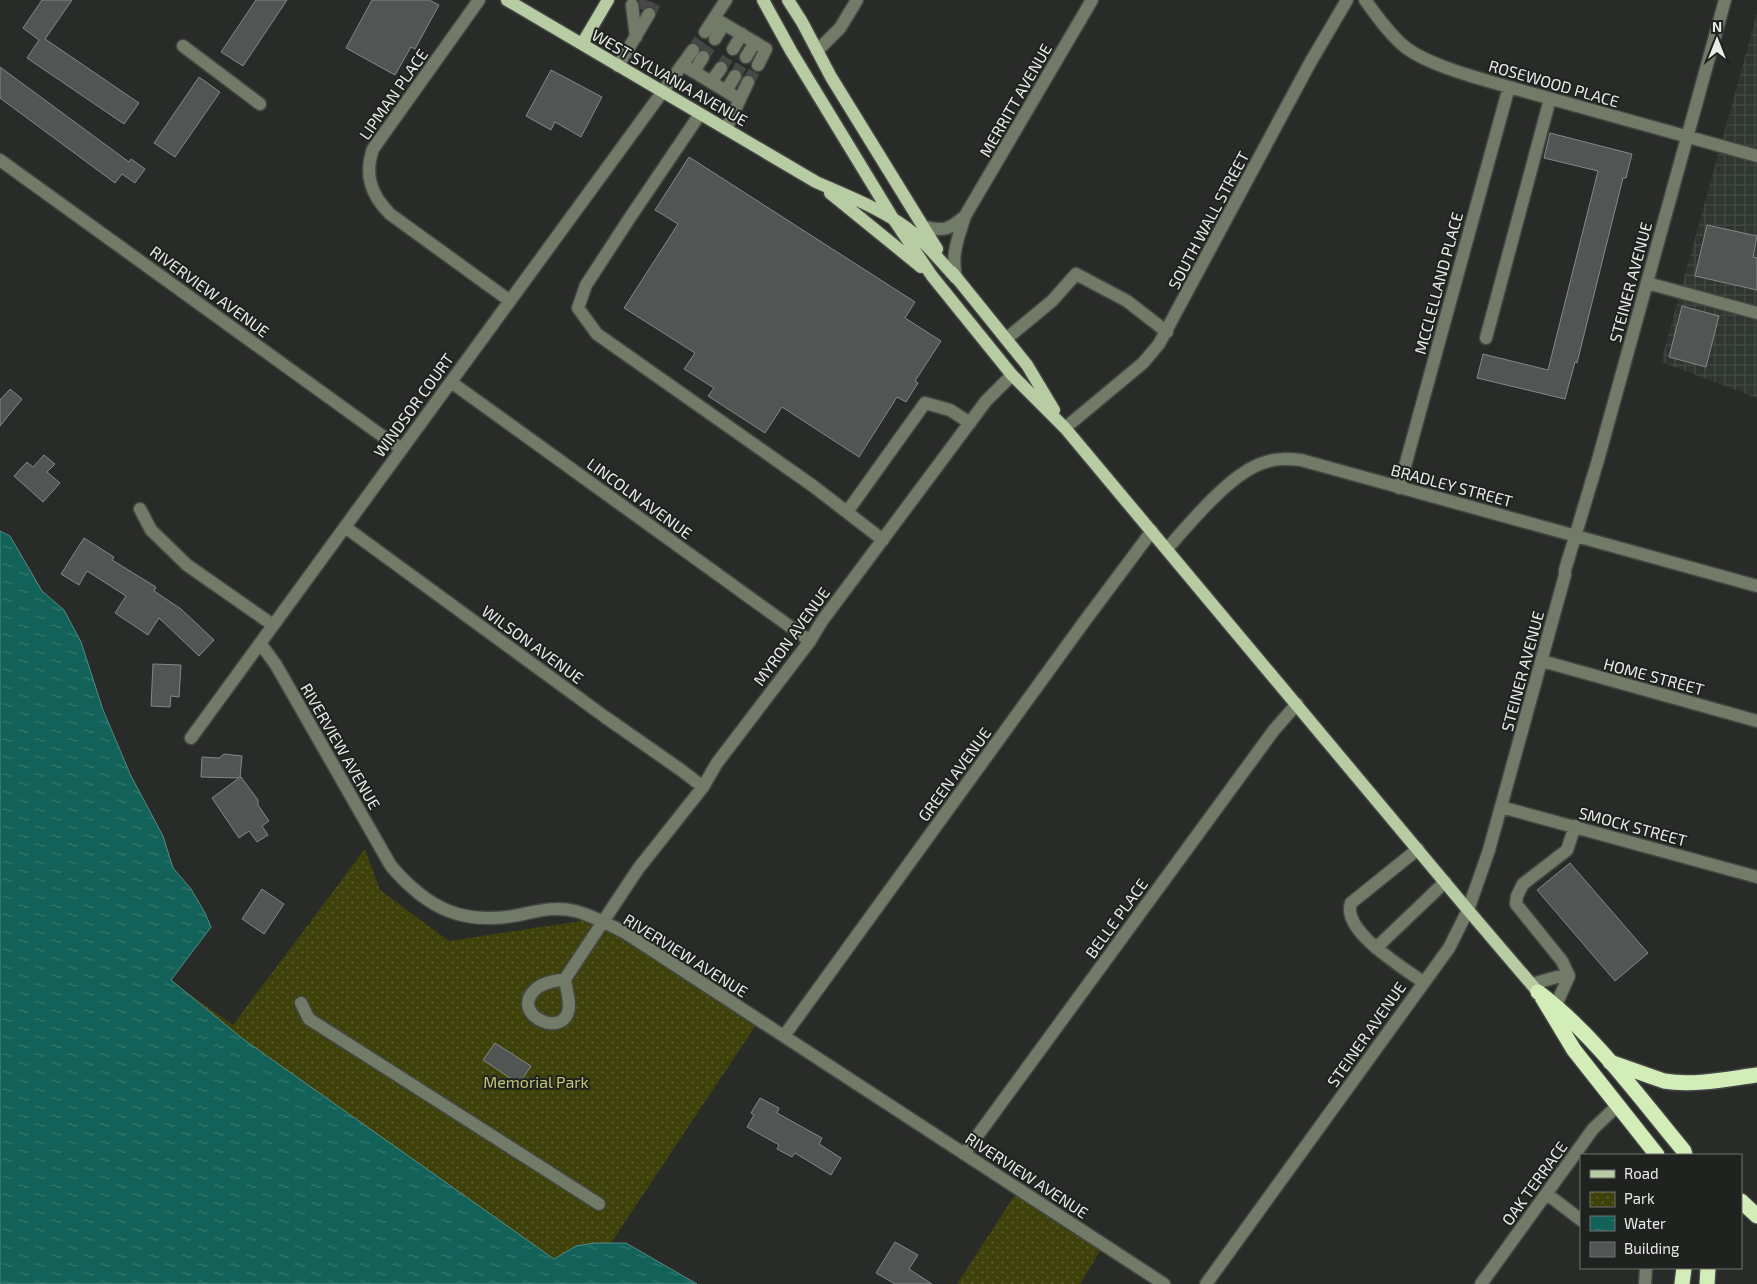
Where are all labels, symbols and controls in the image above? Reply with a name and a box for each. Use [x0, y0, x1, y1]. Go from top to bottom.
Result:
north arrow [1692, 15, 1742, 65]
text: N [1712, 18, 1722, 35]
street label: WEST SYLVANIA AVENUE [589, 25, 751, 129]
street label: MERRITT AVENUE [975, 40, 1055, 160]
street label: LIPMAN PLACE [355, 45, 431, 143]
street label: ROSEWOOD PLACE [1487, 55, 1621, 111]
street label: SOUTH WALL STREET [1164, 148, 1252, 292]
street label: MCCLELLAND PLACE [1410, 210, 1466, 356]
street label: STEINER AVENUE [1605, 220, 1655, 344]
street label: RIVERVIEW AVENUE [147, 241, 273, 341]
street label: WINDSOR COURT [369, 349, 457, 461]
street label: LINCOLN AVENUE [584, 454, 696, 542]
street label: BRADLEY STREET [1389, 460, 1515, 510]
street label: MYRON AVENUE [749, 583, 833, 689]
street label: WILSON AVENUE [479, 601, 587, 687]
street label: STEINER AVENUE [1497, 609, 1547, 733]
street label: HOME STREET [1602, 653, 1706, 699]
street label: RIVERVIEW AVENUE [297, 679, 385, 813]
street label: GREEN AVENUE [914, 723, 994, 825]
street label: SMOCK STREET [1577, 802, 1689, 850]
street label: BELLE PLACE [1081, 875, 1151, 961]
street label: RIVERVIEW AVENUE [620, 909, 752, 1001]
street label: STEINER AVENUE [1323, 978, 1409, 1090]
park label: Memorial Park [483, 1072, 589, 1091]
street label: RIVERVIEW AVENUE [962, 1128, 1092, 1222]
street label: OAK TERRACE [1497, 1137, 1571, 1229]
legend [1580, 1154, 1742, 1269]
text: Road [1624, 1164, 1659, 1182]
text: Park [1624, 1189, 1655, 1207]
text: Water [1624, 1214, 1666, 1232]
text: Building [1624, 1239, 1680, 1257]

